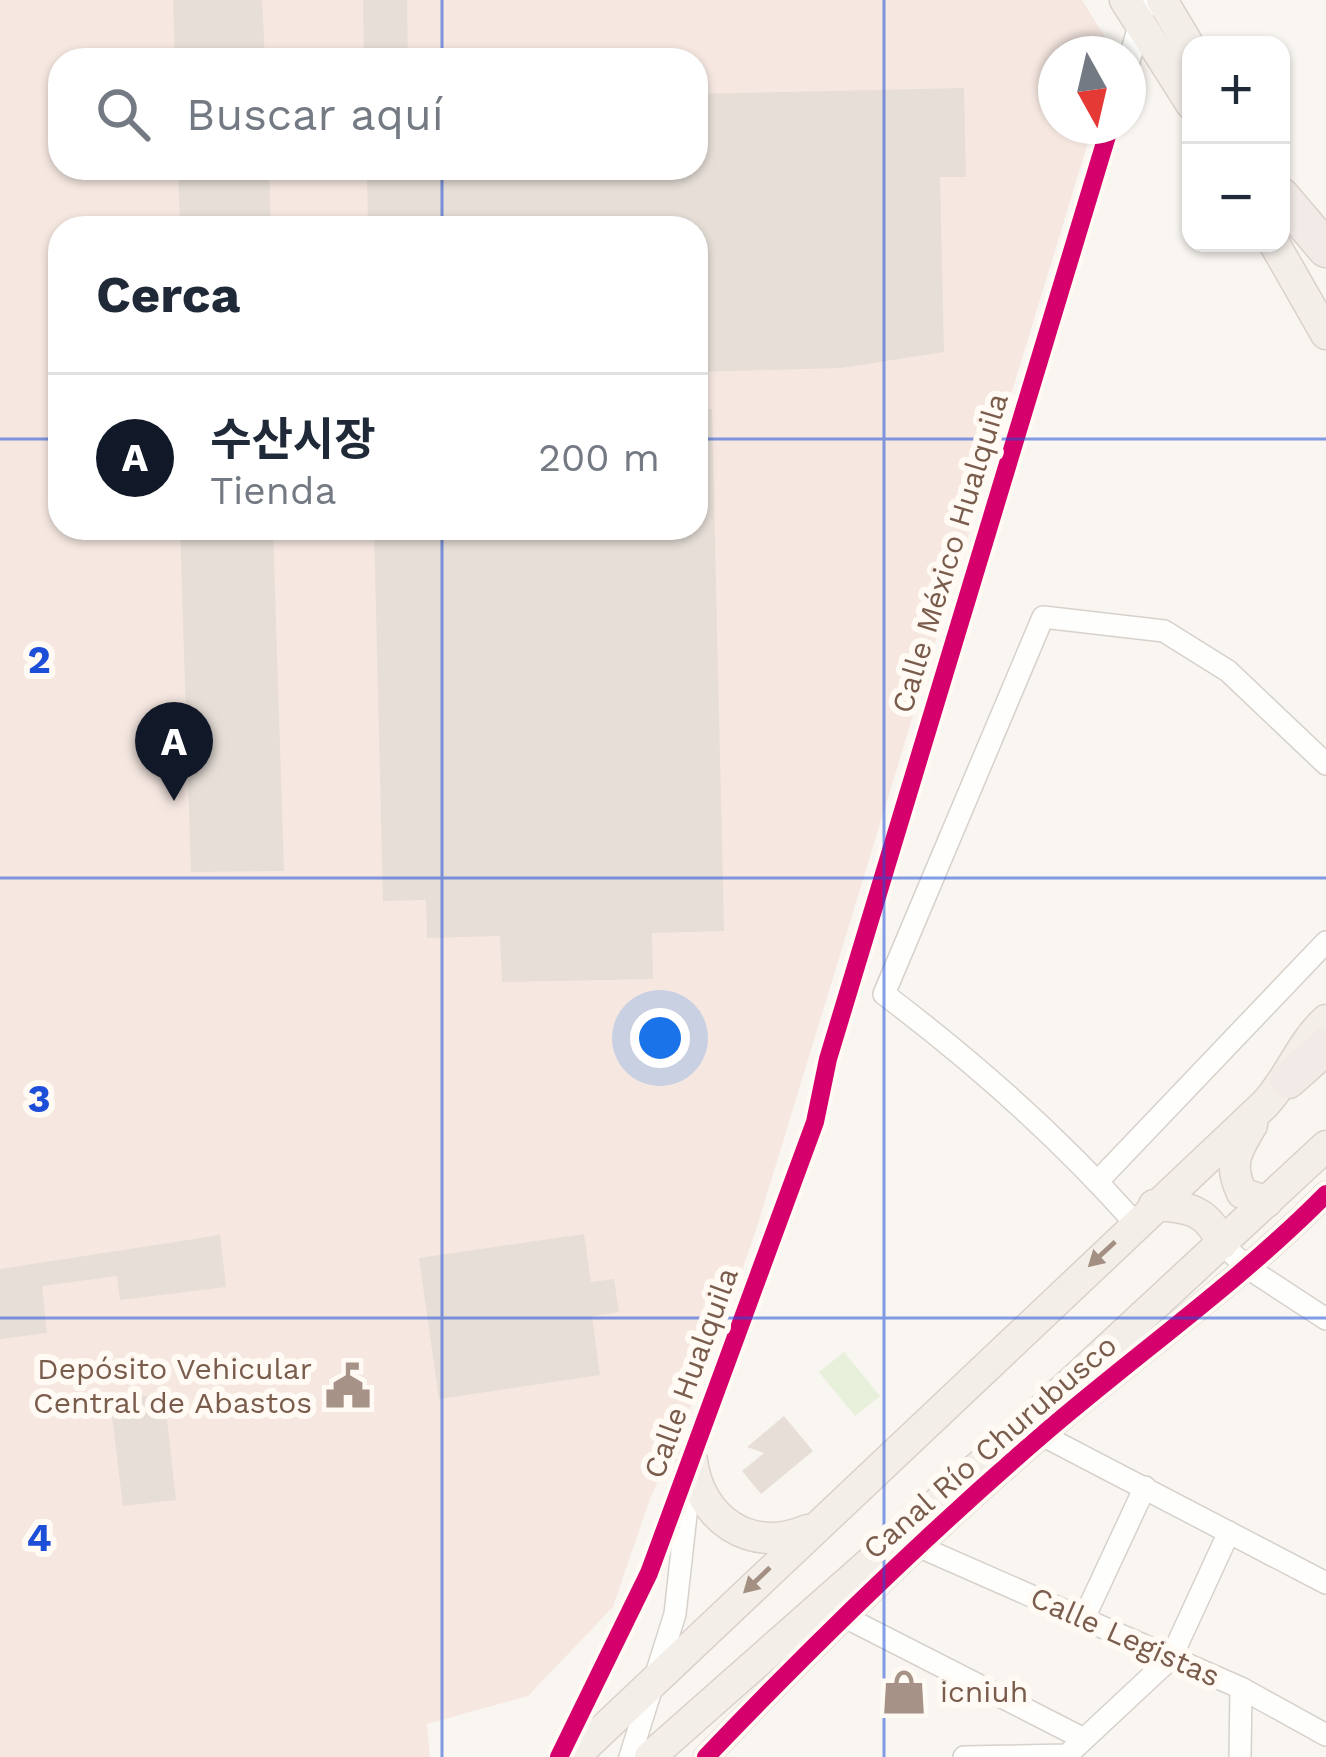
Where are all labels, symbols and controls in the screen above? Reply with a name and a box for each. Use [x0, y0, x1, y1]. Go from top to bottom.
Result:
north arrow [1038, 36, 1146, 144]
map controls [1182, 36, 1290, 252]
button: + [1182, 36, 1290, 144]
search box [48, 48, 708, 180]
icon: search [90, 81, 156, 147]
text: Buscar aquí [186, 88, 444, 141]
button: − [1182, 144, 1290, 252]
text: Cerca [96, 265, 240, 324]
street label: Calle México Hualquila [884, 389, 1015, 717]
text: 수산시장 [210, 413, 376, 466]
text: A [122, 435, 148, 480]
text: 200 m [538, 435, 660, 480]
text: Tienda [210, 468, 336, 513]
text: 2 [27, 637, 51, 682]
pin: A [135, 702, 213, 801]
your location [630, 1008, 690, 1068]
text: 3 [27, 1076, 51, 1121]
one-way arrow [1087, 1240, 1116, 1268]
street label: Calle Hualquila [636, 1263, 745, 1483]
street label: Canal Río Churubusco [856, 1327, 1123, 1566]
place label: Depósito Vehicular Central de Abastos [33, 1351, 312, 1420]
public building icon: Depósito Vehicular Central de Abastos [323, 1361, 373, 1411]
text: 4 [26, 1515, 52, 1560]
one-way arrow [743, 1566, 772, 1594]
street label: Calle Legistas [1025, 1579, 1225, 1694]
shop icon: icniuh [879, 1667, 929, 1717]
place label: icniuh [940, 1674, 1028, 1709]

